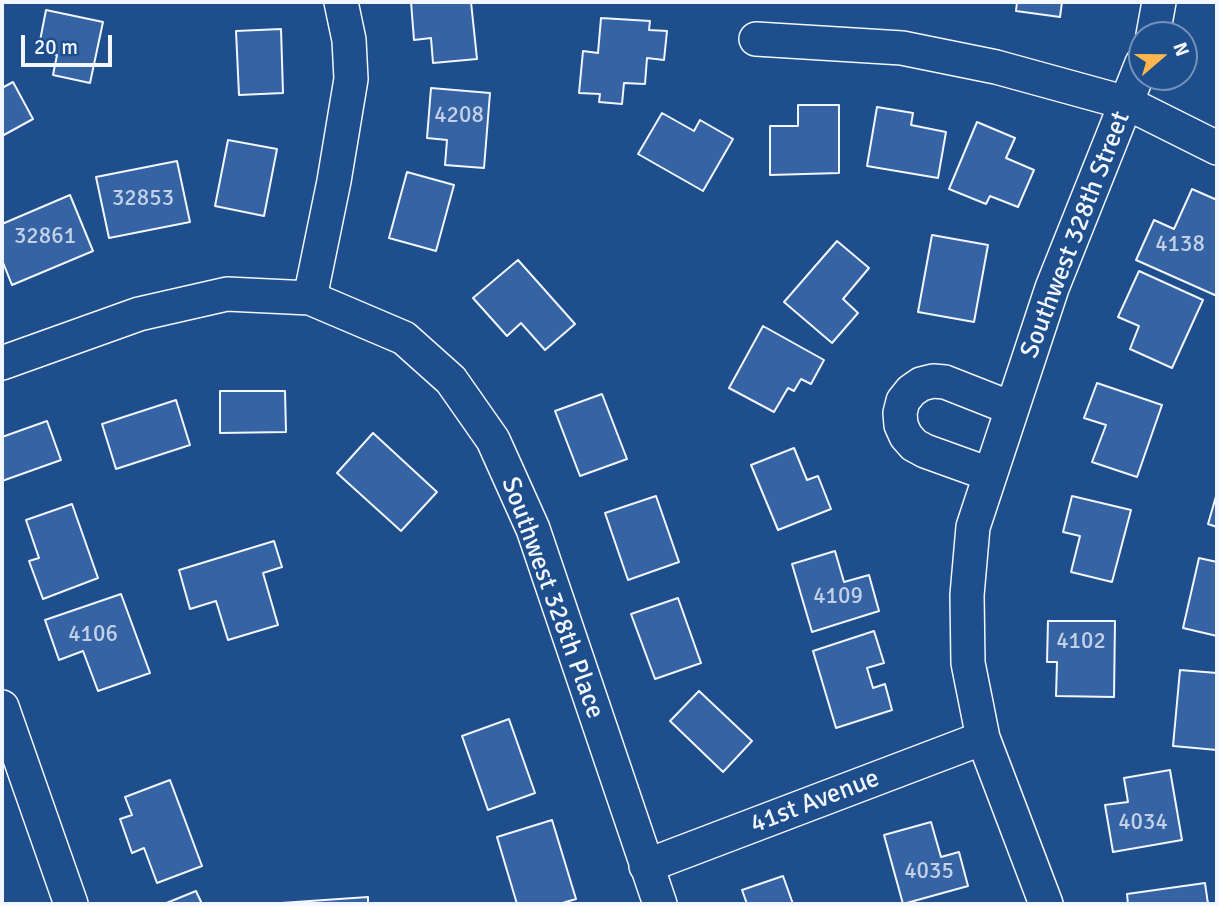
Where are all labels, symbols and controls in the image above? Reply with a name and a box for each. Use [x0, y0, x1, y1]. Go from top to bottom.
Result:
scale bar [24, 21, 116, 65]
north arrow [1128, 21, 1198, 91]
text: 20 m [34, 34, 78, 60]
text: N [1167, 39, 1194, 60]
house number: 4208 [434, 102, 484, 130]
street label: Southwest 328th Street [1015, 107, 1137, 363]
house number: 32853 [112, 185, 174, 213]
house number: 32861 [14, 223, 76, 251]
house number: 4138 [1155, 231, 1205, 259]
street label: Southwest 328th Place [494, 473, 610, 723]
house number: 4109 [813, 583, 863, 611]
house number: 4106 [68, 621, 118, 649]
house number: 4102 [1056, 628, 1106, 656]
street label: 41st Avenue [746, 763, 884, 841]
house number: 4034 [1118, 809, 1168, 837]
house number: 4035 [904, 858, 954, 886]

